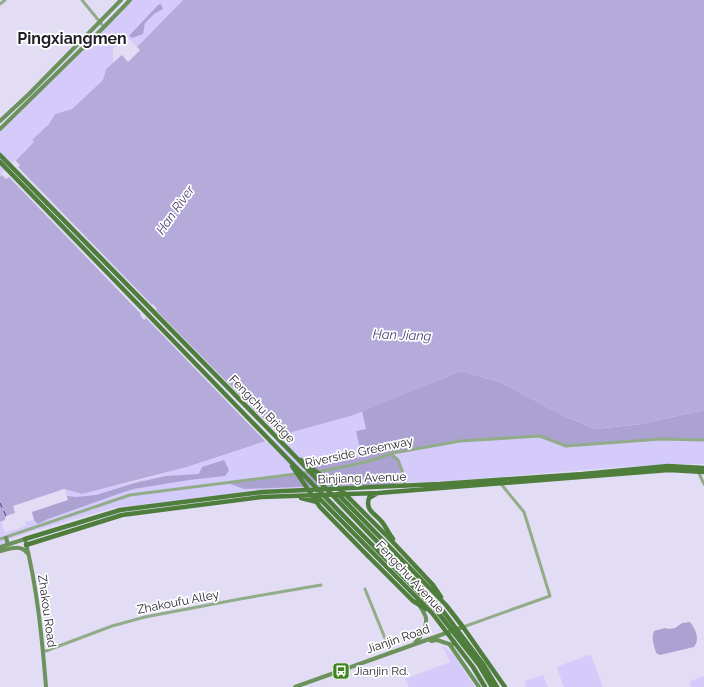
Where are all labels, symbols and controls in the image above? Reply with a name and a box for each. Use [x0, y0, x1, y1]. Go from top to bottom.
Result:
district label: Pingxiangmen [17, 29, 127, 48]
water label: Han River [153, 182, 197, 237]
water label: Han Jiang [372, 326, 432, 344]
street label: Fengchu Bridge [226, 372, 298, 446]
street label: Riverside Greenway [304, 434, 415, 470]
street label: Binjiang Avenue [317, 469, 407, 487]
street label: Fengchu Avenue [373, 538, 447, 616]
street label: Zhakou Road [35, 574, 59, 648]
street label: Zhakoufu Alley [136, 587, 221, 617]
street label: Jianjin Road [364, 622, 432, 656]
bus stop icon: Jianjin Rd. [331, 661, 351, 681]
place label: Jianjin Rd. [354, 664, 409, 678]

